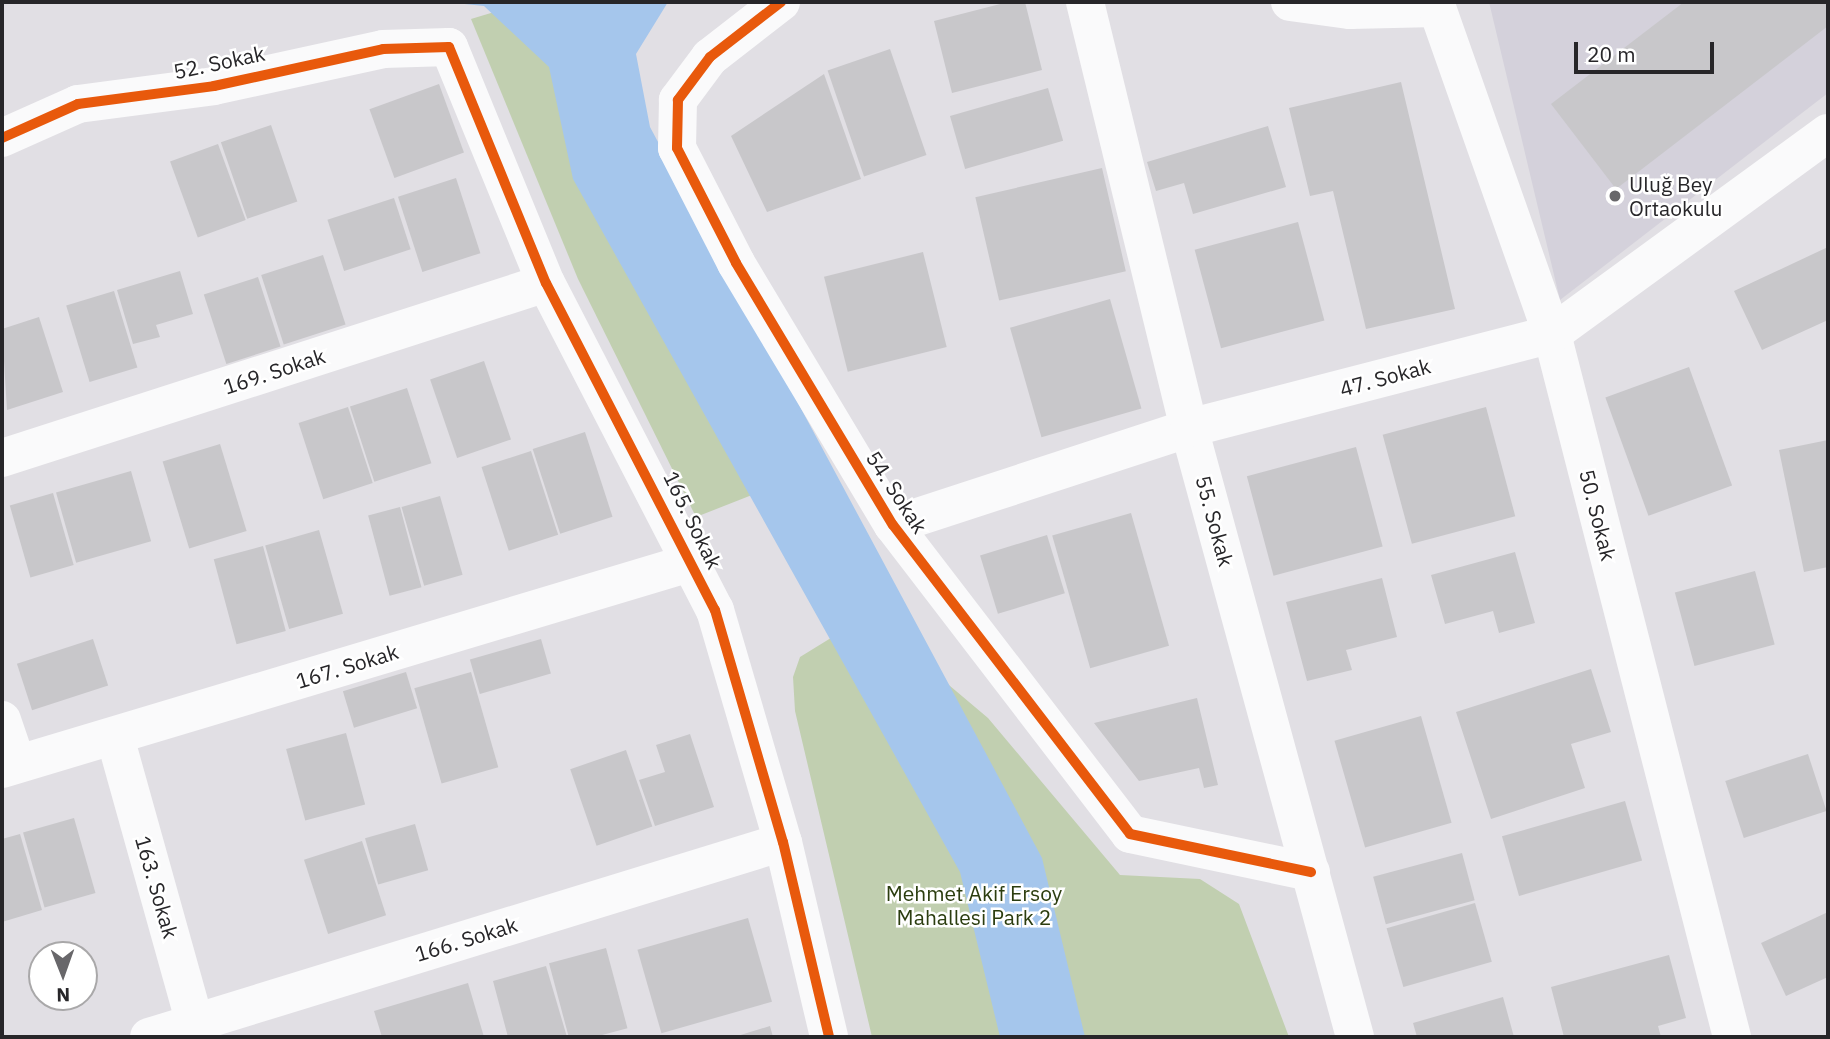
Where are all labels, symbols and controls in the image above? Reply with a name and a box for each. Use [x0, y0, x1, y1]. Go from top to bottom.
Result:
scale bar [1578, 28, 1718, 72]
street label: 52. Sokak [171, 40, 267, 84]
text: 20 m [1587, 40, 1636, 68]
place label: Uluğ Bey Ortaokulu [1629, 171, 1722, 221]
marker: Uluğ Bey Ortaokulu [1607, 188, 1623, 204]
street label: 169. Sokak [220, 343, 328, 399]
street label: 47. Sokak [1337, 353, 1433, 401]
street label: 54. Sokak [861, 446, 933, 538]
street label: 165. Sokak [659, 467, 727, 573]
street label: 50. Sokak [1575, 467, 1621, 563]
street label: 55. Sokak [1191, 473, 1239, 569]
street label: 167. Sokak [293, 639, 401, 693]
street label: 163. Sokak [130, 833, 184, 941]
park label: Mehmet Akif Ersoy Mahallesi Park 2 [886, 880, 1062, 930]
street label: 166. Sokak [412, 912, 520, 966]
north arrow [28, 941, 98, 1011]
text: N [56, 983, 70, 1007]

